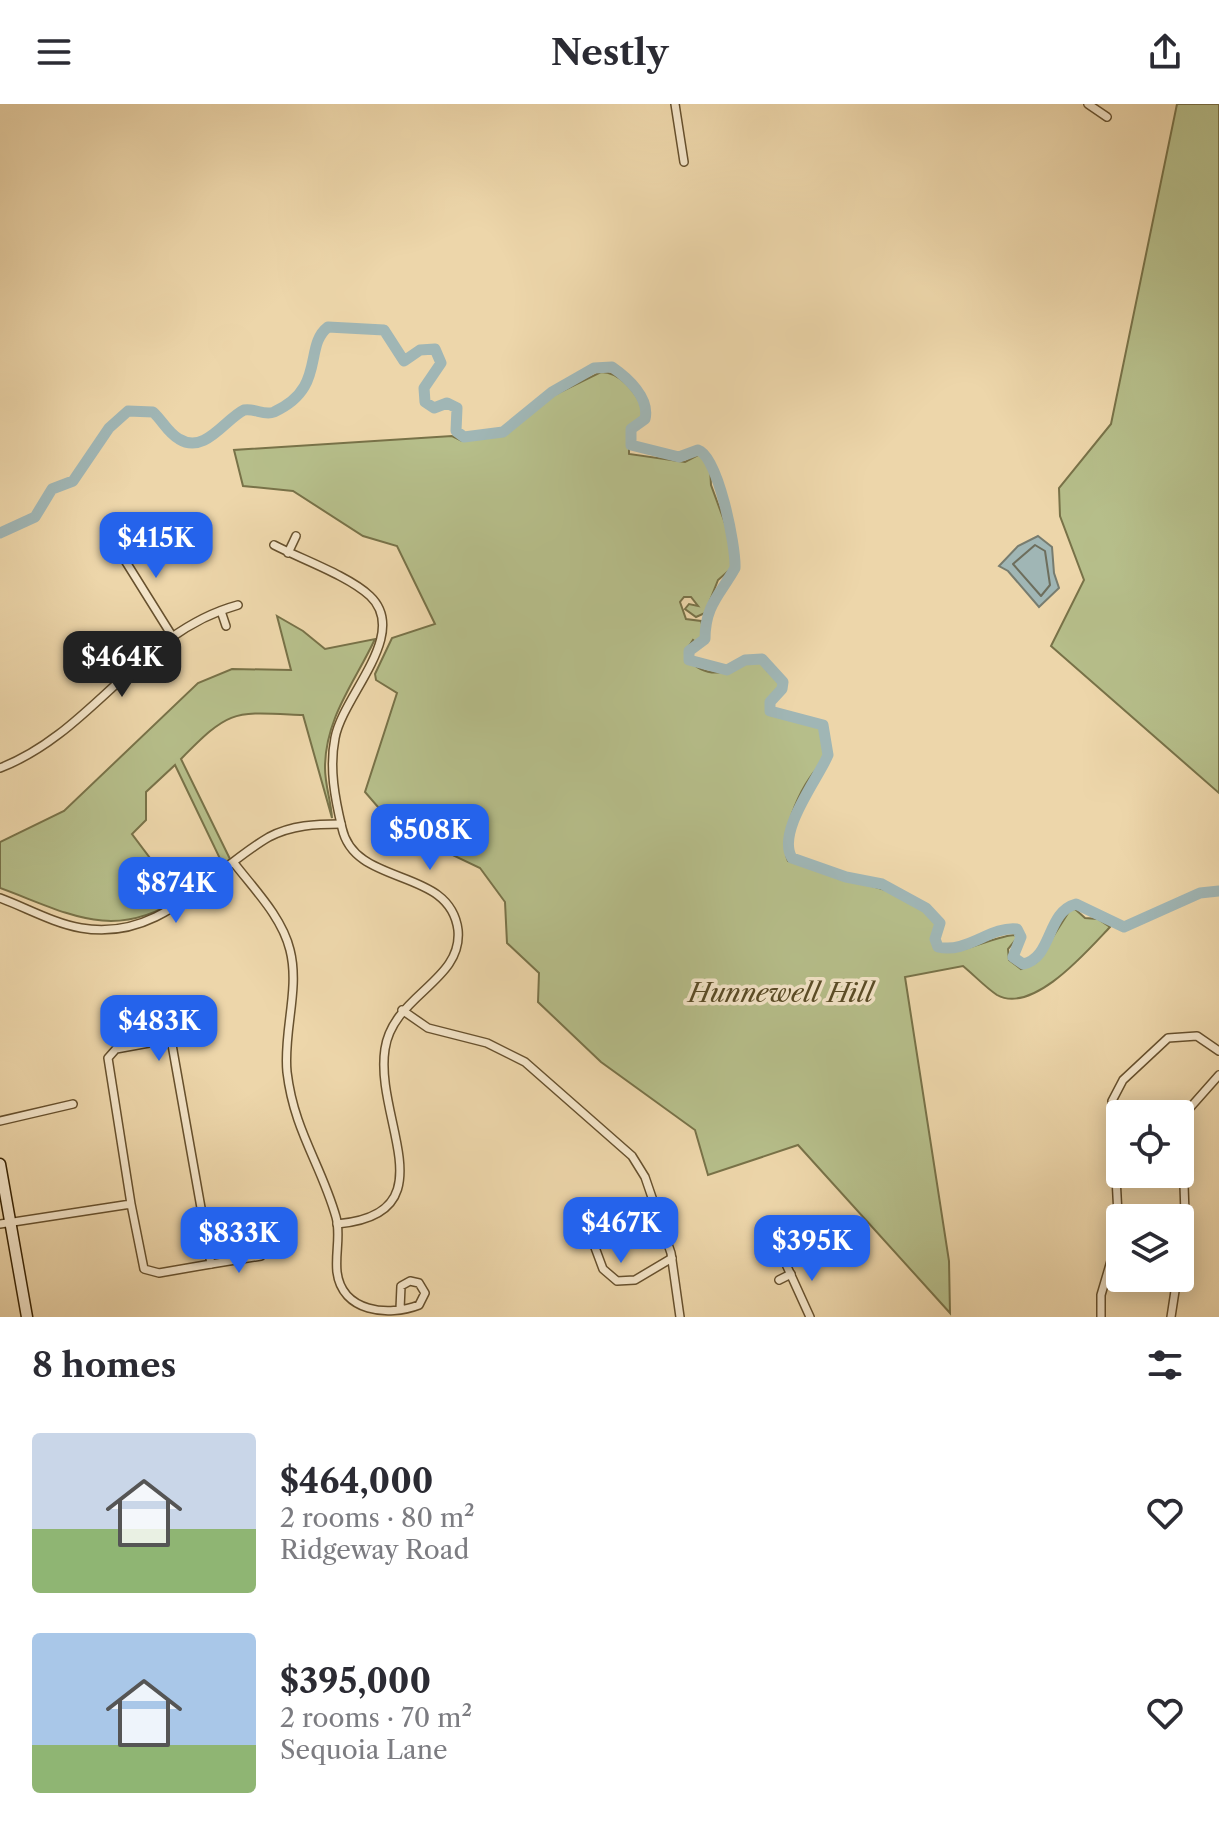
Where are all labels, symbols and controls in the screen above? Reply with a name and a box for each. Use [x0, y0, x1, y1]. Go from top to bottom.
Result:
icon: menu [32, 30, 76, 74]
text: Nestly [551, 30, 668, 74]
icon: share [1143, 30, 1187, 74]
pin: $415K [100, 512, 212, 580]
text: $415K [118, 522, 194, 554]
pin: $464K [66, 631, 178, 699]
text: $464K [81, 641, 163, 673]
pin: $508K [374, 804, 486, 872]
text: $508K [389, 814, 471, 846]
pin: $874K [120, 857, 232, 925]
text: $874K [136, 867, 216, 899]
park label: Hunnewell Hill [686, 977, 876, 1009]
pin: $483K [103, 995, 215, 1063]
text: $483K [118, 1005, 200, 1037]
map controls [1106, 1100, 1194, 1292]
button: locate [1106, 1100, 1194, 1188]
pin: $467K [565, 1197, 677, 1265]
button: layers [1106, 1204, 1194, 1292]
pin: $833K [183, 1207, 295, 1275]
text: $467K [581, 1207, 661, 1239]
pin: $395K [756, 1215, 868, 1283]
text: $833K [199, 1217, 279, 1249]
text: $395K [772, 1225, 852, 1257]
icon: filters [1143, 1343, 1187, 1387]
text: 8 homes [32, 1344, 176, 1386]
text: $464,000 [280, 1460, 434, 1502]
icon: home [96, 1465, 192, 1561]
icon: heart [1143, 1491, 1187, 1535]
text: 2 rooms · 80 m² [280, 1502, 475, 1534]
text: Ridgeway Road [280, 1534, 469, 1566]
text: $395,000 [280, 1660, 431, 1702]
icon: home [96, 1665, 192, 1761]
icon: heart [1143, 1691, 1187, 1735]
text: 2 rooms · 70 m² [280, 1702, 472, 1734]
text: Sequoia Lane [280, 1734, 448, 1766]

